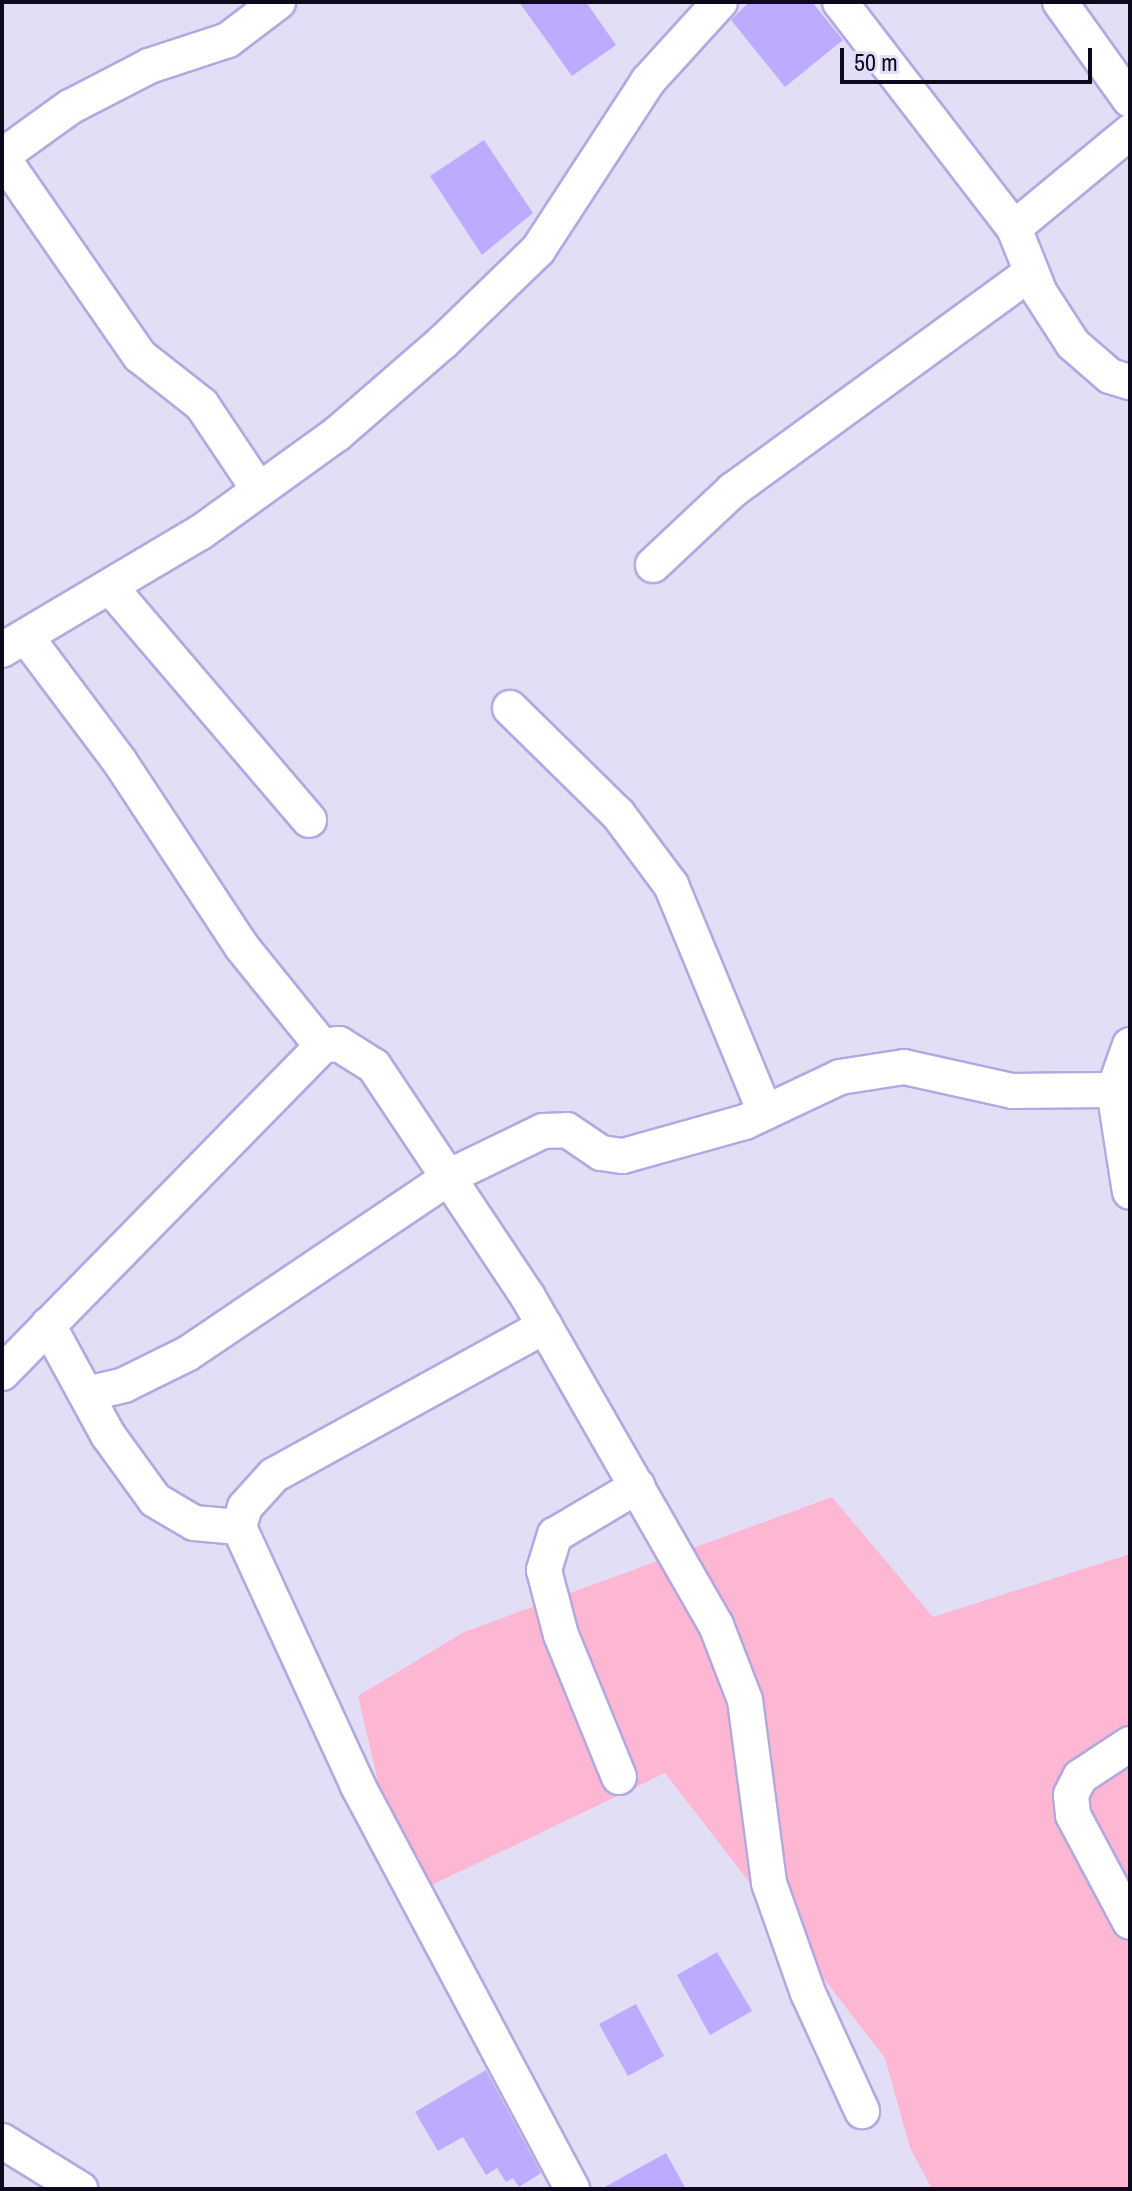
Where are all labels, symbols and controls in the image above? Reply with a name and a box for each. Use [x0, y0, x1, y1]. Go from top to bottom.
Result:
scale bar [844, 32, 1096, 82]
text: 50 m [854, 46, 898, 78]

